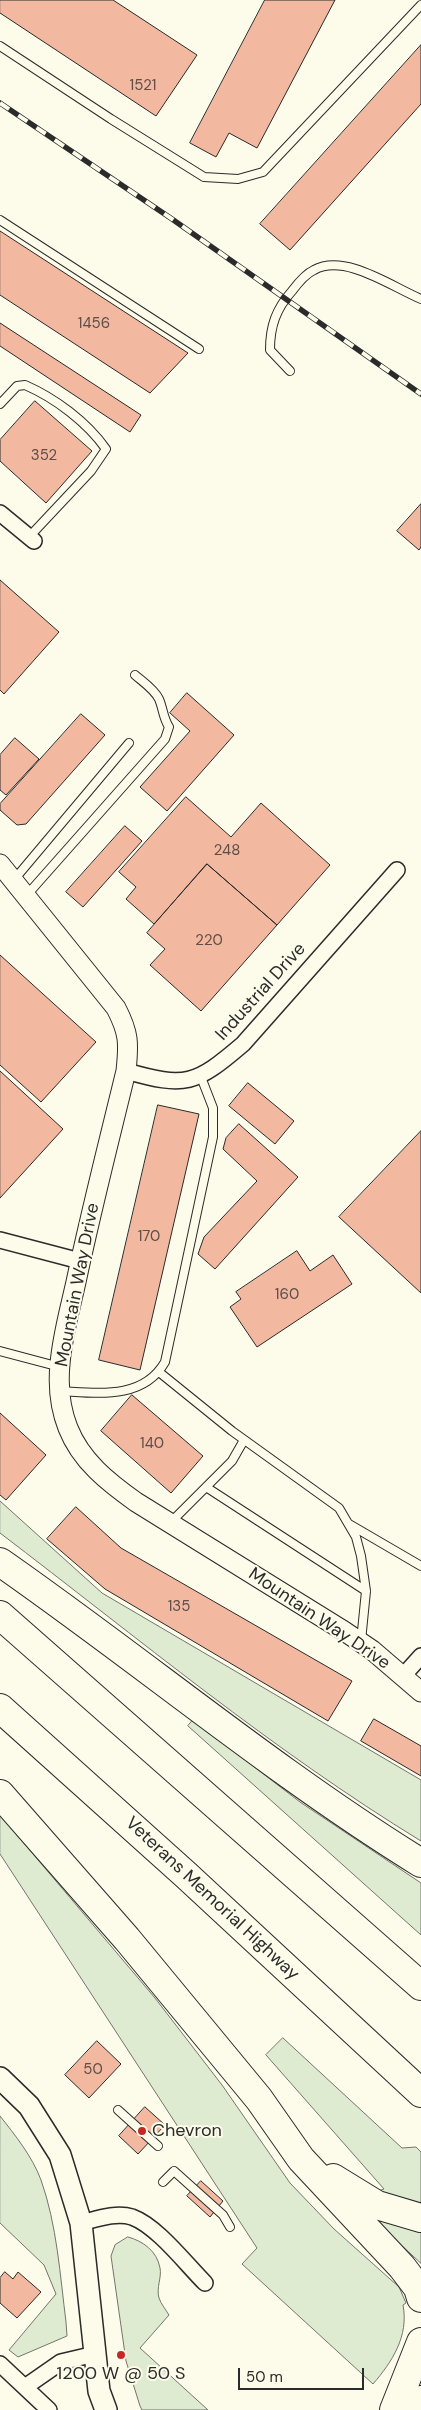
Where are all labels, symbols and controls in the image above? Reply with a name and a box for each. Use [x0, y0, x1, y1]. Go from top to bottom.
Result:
house number: 1521 [130, 77, 156, 95]
house number: 1456 [78, 315, 110, 333]
house number: 352 [31, 447, 57, 465]
house number: 248 [214, 842, 240, 860]
house number: 220 [195, 932, 223, 950]
street label: Industrial Drive [211, 939, 311, 1045]
street label: Mountain Way Drive [52, 1201, 104, 1369]
house number: 170 [138, 1228, 160, 1246]
house number: 160 [275, 1286, 299, 1304]
house number: 140 [140, 1435, 164, 1453]
street label: Mountain Way Drive [244, 1564, 394, 1674]
house number: 135 [168, 1598, 190, 1616]
street label: Veterans Memorial Highway [121, 1813, 303, 1985]
house number: 50 [83, 2061, 103, 2079]
place label: Chevron [152, 2120, 222, 2142]
marker: Chevron [136, 2125, 148, 2137]
marker: 1200 W @ 50 S [115, 2349, 127, 2361]
scale bar [241, 2358, 367, 2390]
place label: 1200 W @ 50 S [57, 2363, 185, 2385]
text: 50 m [246, 2367, 283, 2387]

